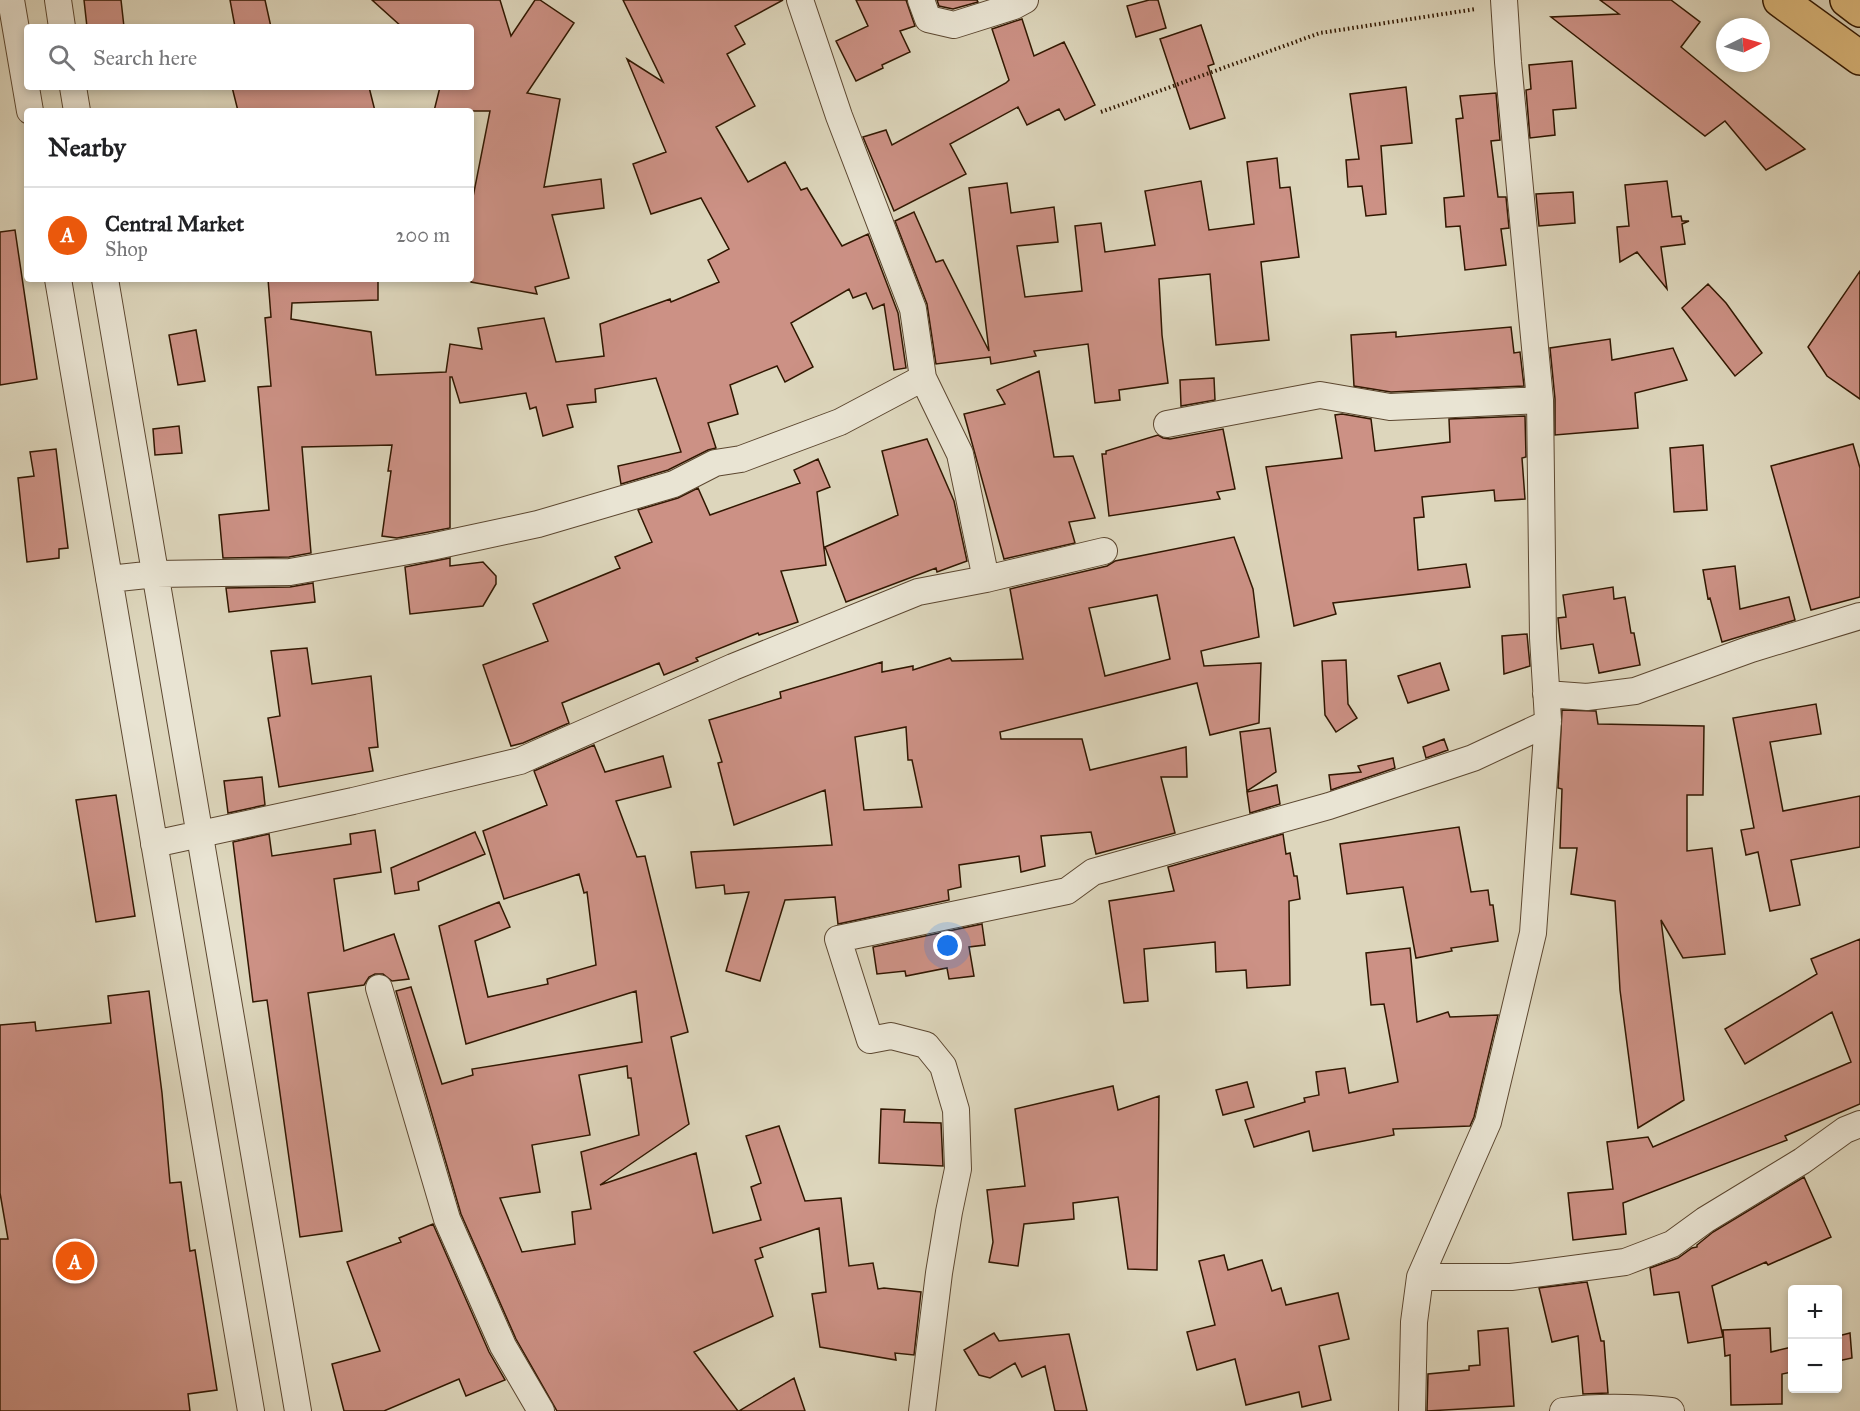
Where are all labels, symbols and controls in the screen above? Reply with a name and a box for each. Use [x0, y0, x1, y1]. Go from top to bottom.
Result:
north arrow [1716, 18, 1770, 72]
search box [24, 24, 474, 90]
icon: search [45, 41, 78, 74]
text: Search here [93, 44, 197, 71]
text: Nearby [48, 131, 126, 163]
text: Central Market [105, 210, 244, 237]
text: A [61, 223, 74, 247]
text: 200 m [396, 223, 450, 247]
text: Shop [105, 237, 148, 261]
your location [933, 931, 962, 960]
pin: A [56, 1238, 94, 1284]
map controls [1788, 1285, 1842, 1393]
button: + [1788, 1285, 1842, 1339]
button: − [1788, 1339, 1842, 1393]

